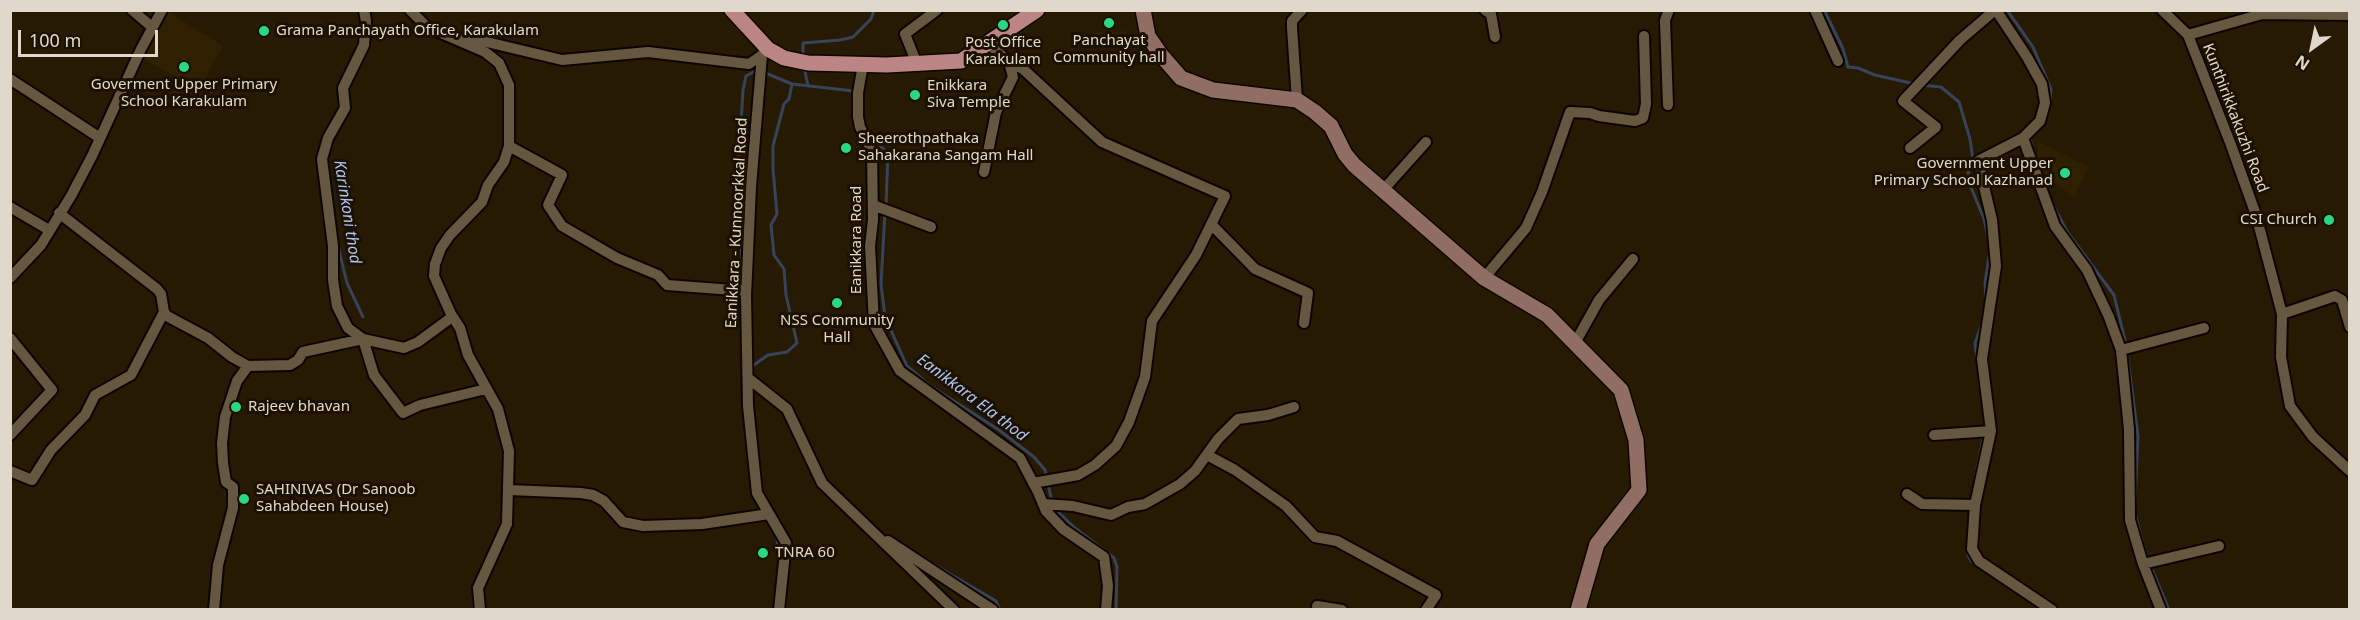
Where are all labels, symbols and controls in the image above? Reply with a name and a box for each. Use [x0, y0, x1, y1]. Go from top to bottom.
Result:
marker: Panchayat Community hall [1102, 16, 1116, 30]
scale bar [21, 18, 160, 56]
marker: Post Office Karakulam [996, 18, 1010, 32]
north arrow [2282, 18, 2342, 78]
place label: Grama Panchayath Office, Karakulam [276, 22, 539, 40]
marker: Grama Panchayath Office, Karakulam [257, 24, 271, 38]
text: 100 m [29, 28, 81, 52]
place label: Panchayat Community hall [1053, 32, 1165, 67]
place label: Post Office Karakulam [965, 34, 1041, 69]
street label: Kunthirikkakuzhi Road [2198, 41, 2272, 195]
text: N [2291, 50, 2314, 76]
marker: Goverment Upper Primary School Karakulam [177, 60, 191, 74]
place label: Goverment Upper Primary School Karakulam [91, 76, 277, 111]
place label: Enikkara Siva Temple [927, 77, 1010, 112]
marker: Enikkara Siva Temple [908, 88, 922, 102]
street label: Eanikkara - Kunnoorkkal Road [722, 117, 752, 329]
place label: Sheerothpathaka Sahakarana Sangam Hall [858, 130, 1033, 165]
marker: Sheerothpathaka Sahakarana Sangam Hall [839, 141, 853, 155]
place label: Government Upper Primary School Kazhanad [1874, 155, 2053, 190]
water label: Karinkoni thod [329, 159, 365, 265]
marker: Government Upper Primary School Kazhanad [2058, 166, 2072, 180]
street label: Eanikkara Road [848, 186, 866, 294]
place label: CSI Church [2240, 211, 2317, 229]
marker: CSI Church [2322, 213, 2336, 227]
marker: NSS Community Hall [830, 296, 844, 310]
place label: NSS Community Hall [780, 312, 894, 347]
water label: Eanikkara Ela thod [913, 350, 1031, 446]
place label: Rajeev bhavan [248, 398, 350, 416]
marker: Rajeev bhavan [229, 400, 243, 414]
place label: SAHINIVAS (Dr Sanoob Sahabdeen House) [256, 481, 415, 516]
marker: SAHINIVAS (Dr Sanoob Sahabdeen House) [237, 492, 251, 506]
place label: TNRA 60 [775, 544, 835, 562]
marker: TNRA 60 [756, 546, 770, 560]

